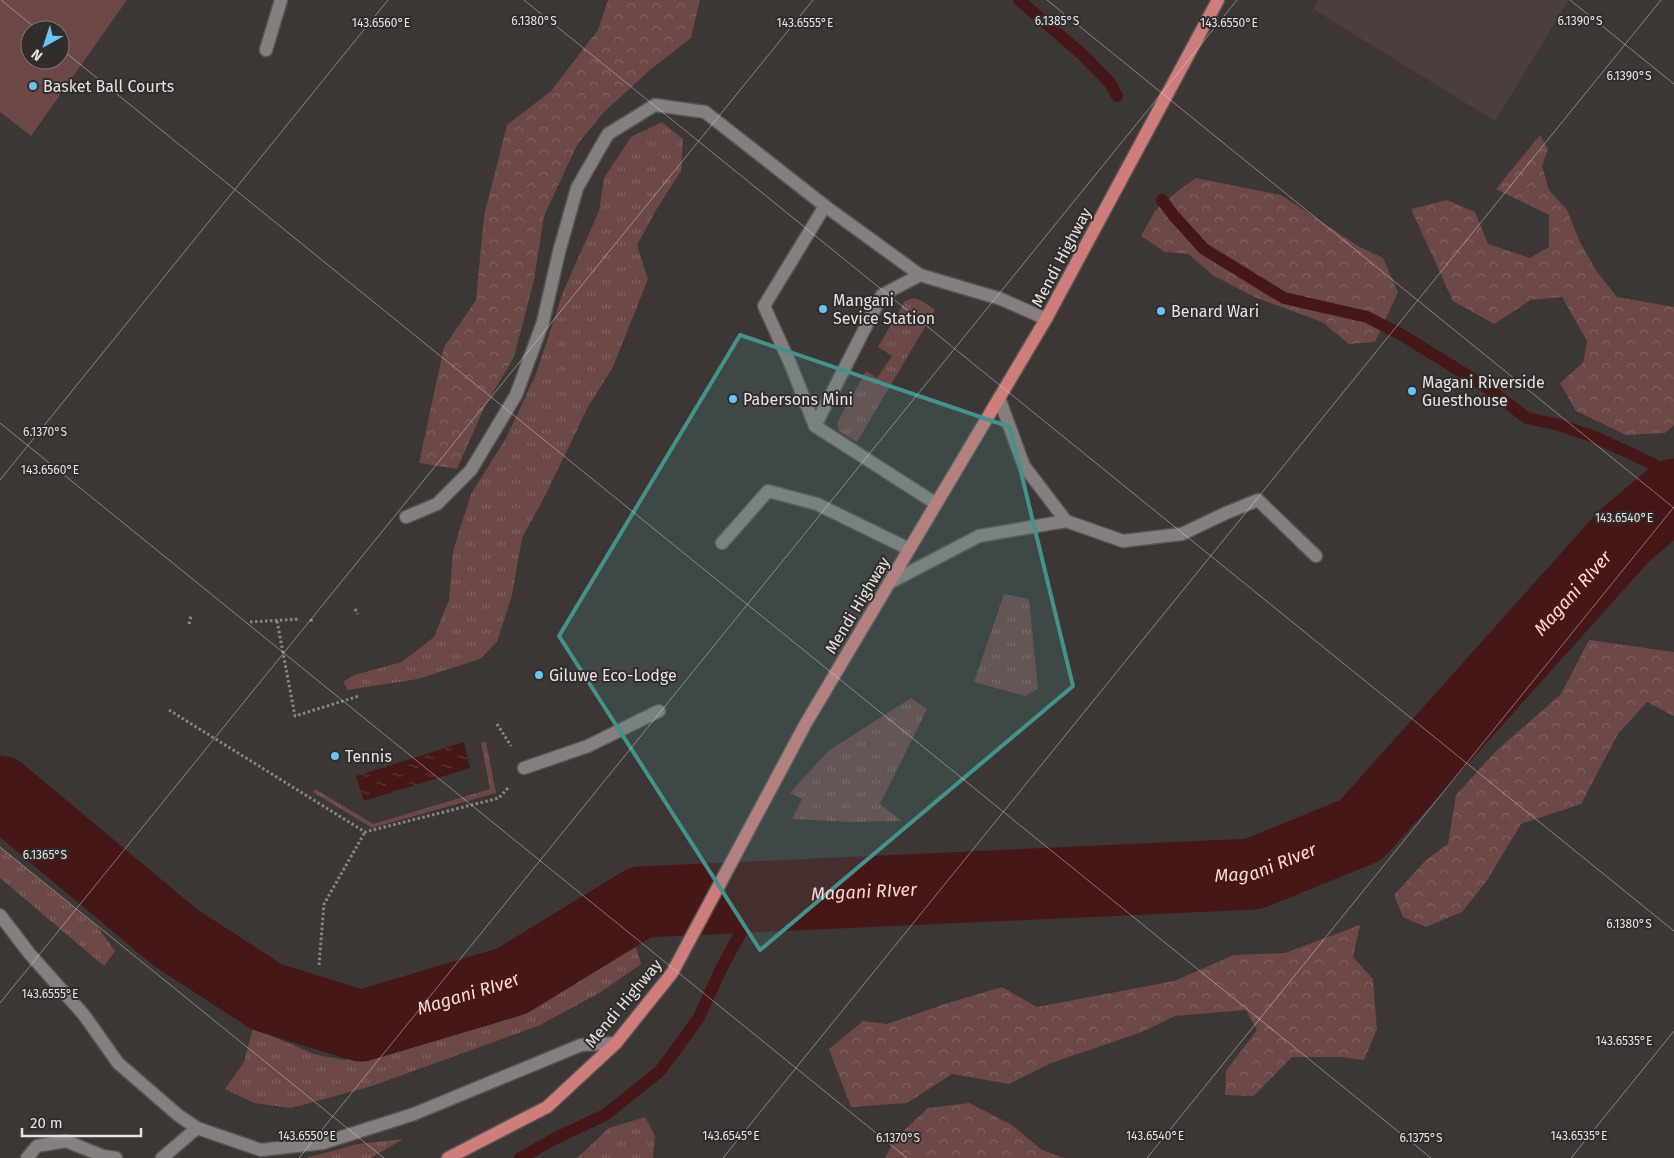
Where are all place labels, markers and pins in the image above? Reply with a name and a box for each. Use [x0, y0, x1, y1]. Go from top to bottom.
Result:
place label: Basket Ball Courts [43, 77, 174, 96]
marker: Basket Ball Courts [27, 80, 39, 92]
place label: Mangani Sevice Station [833, 291, 935, 328]
place label: Benard Wari [1171, 302, 1259, 321]
marker: Mangani Sevice Station [817, 303, 829, 315]
marker: Benard Wari [1155, 305, 1167, 317]
place label: Magani Riverside Guesthouse [1422, 373, 1545, 410]
marker: Magani Riverside Guesthouse [1406, 385, 1418, 397]
place label: Pabersons Mini [743, 390, 853, 409]
marker: Pabersons Mini [727, 393, 739, 405]
place label: Giluwe Eco-Lodge [549, 666, 677, 685]
marker: Giluwe Eco-Lodge [533, 669, 545, 681]
place label: Tennis [345, 747, 392, 766]
marker: Tennis [329, 750, 341, 762]

